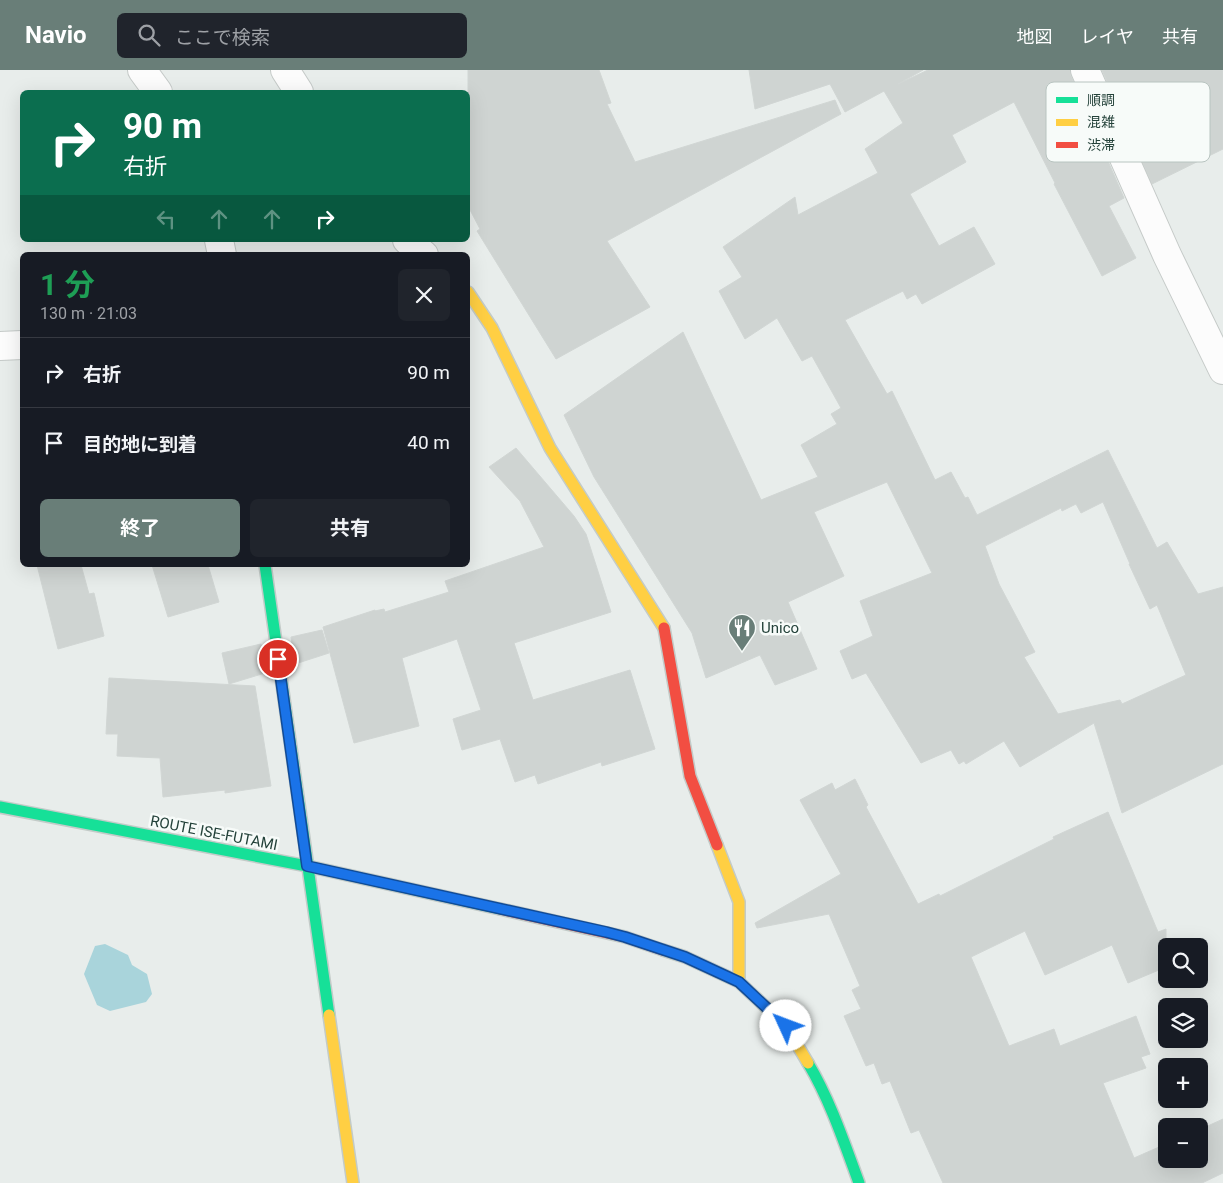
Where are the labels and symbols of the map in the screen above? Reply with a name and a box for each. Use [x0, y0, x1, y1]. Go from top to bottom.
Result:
legend [1046, 82, 1210, 162]
text: 順調 [1087, 92, 1115, 108]
text: 混雑 [1087, 114, 1115, 130]
text: 渋滞 [1087, 137, 1115, 153]
restaurant icon: Unico [727, 613, 757, 652]
place label: Unico [761, 619, 799, 637]
pin [257, 638, 299, 680]
street label: ROUTE ISE-FUTAMI [149, 812, 279, 854]
position arrow [759, 999, 811, 1051]

